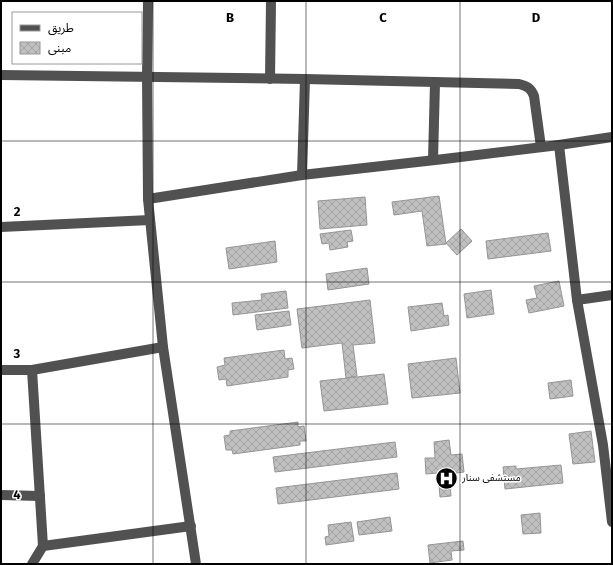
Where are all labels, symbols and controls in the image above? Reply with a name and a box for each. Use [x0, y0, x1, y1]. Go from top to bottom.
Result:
text: B [226, 10, 234, 25]
text: C [379, 10, 387, 25]
text: D [532, 10, 541, 25]
legend [12, 12, 142, 64]
text: طريق [48, 21, 74, 36]
text: مبنى [48, 41, 71, 55]
text: 2 [14, 204, 21, 219]
text: 3 [13, 346, 21, 361]
hospital icon: مستشفى سنار [433, 465, 459, 491]
place label: مستشفى سنار [461, 472, 521, 484]
text: 4 [13, 487, 21, 502]

